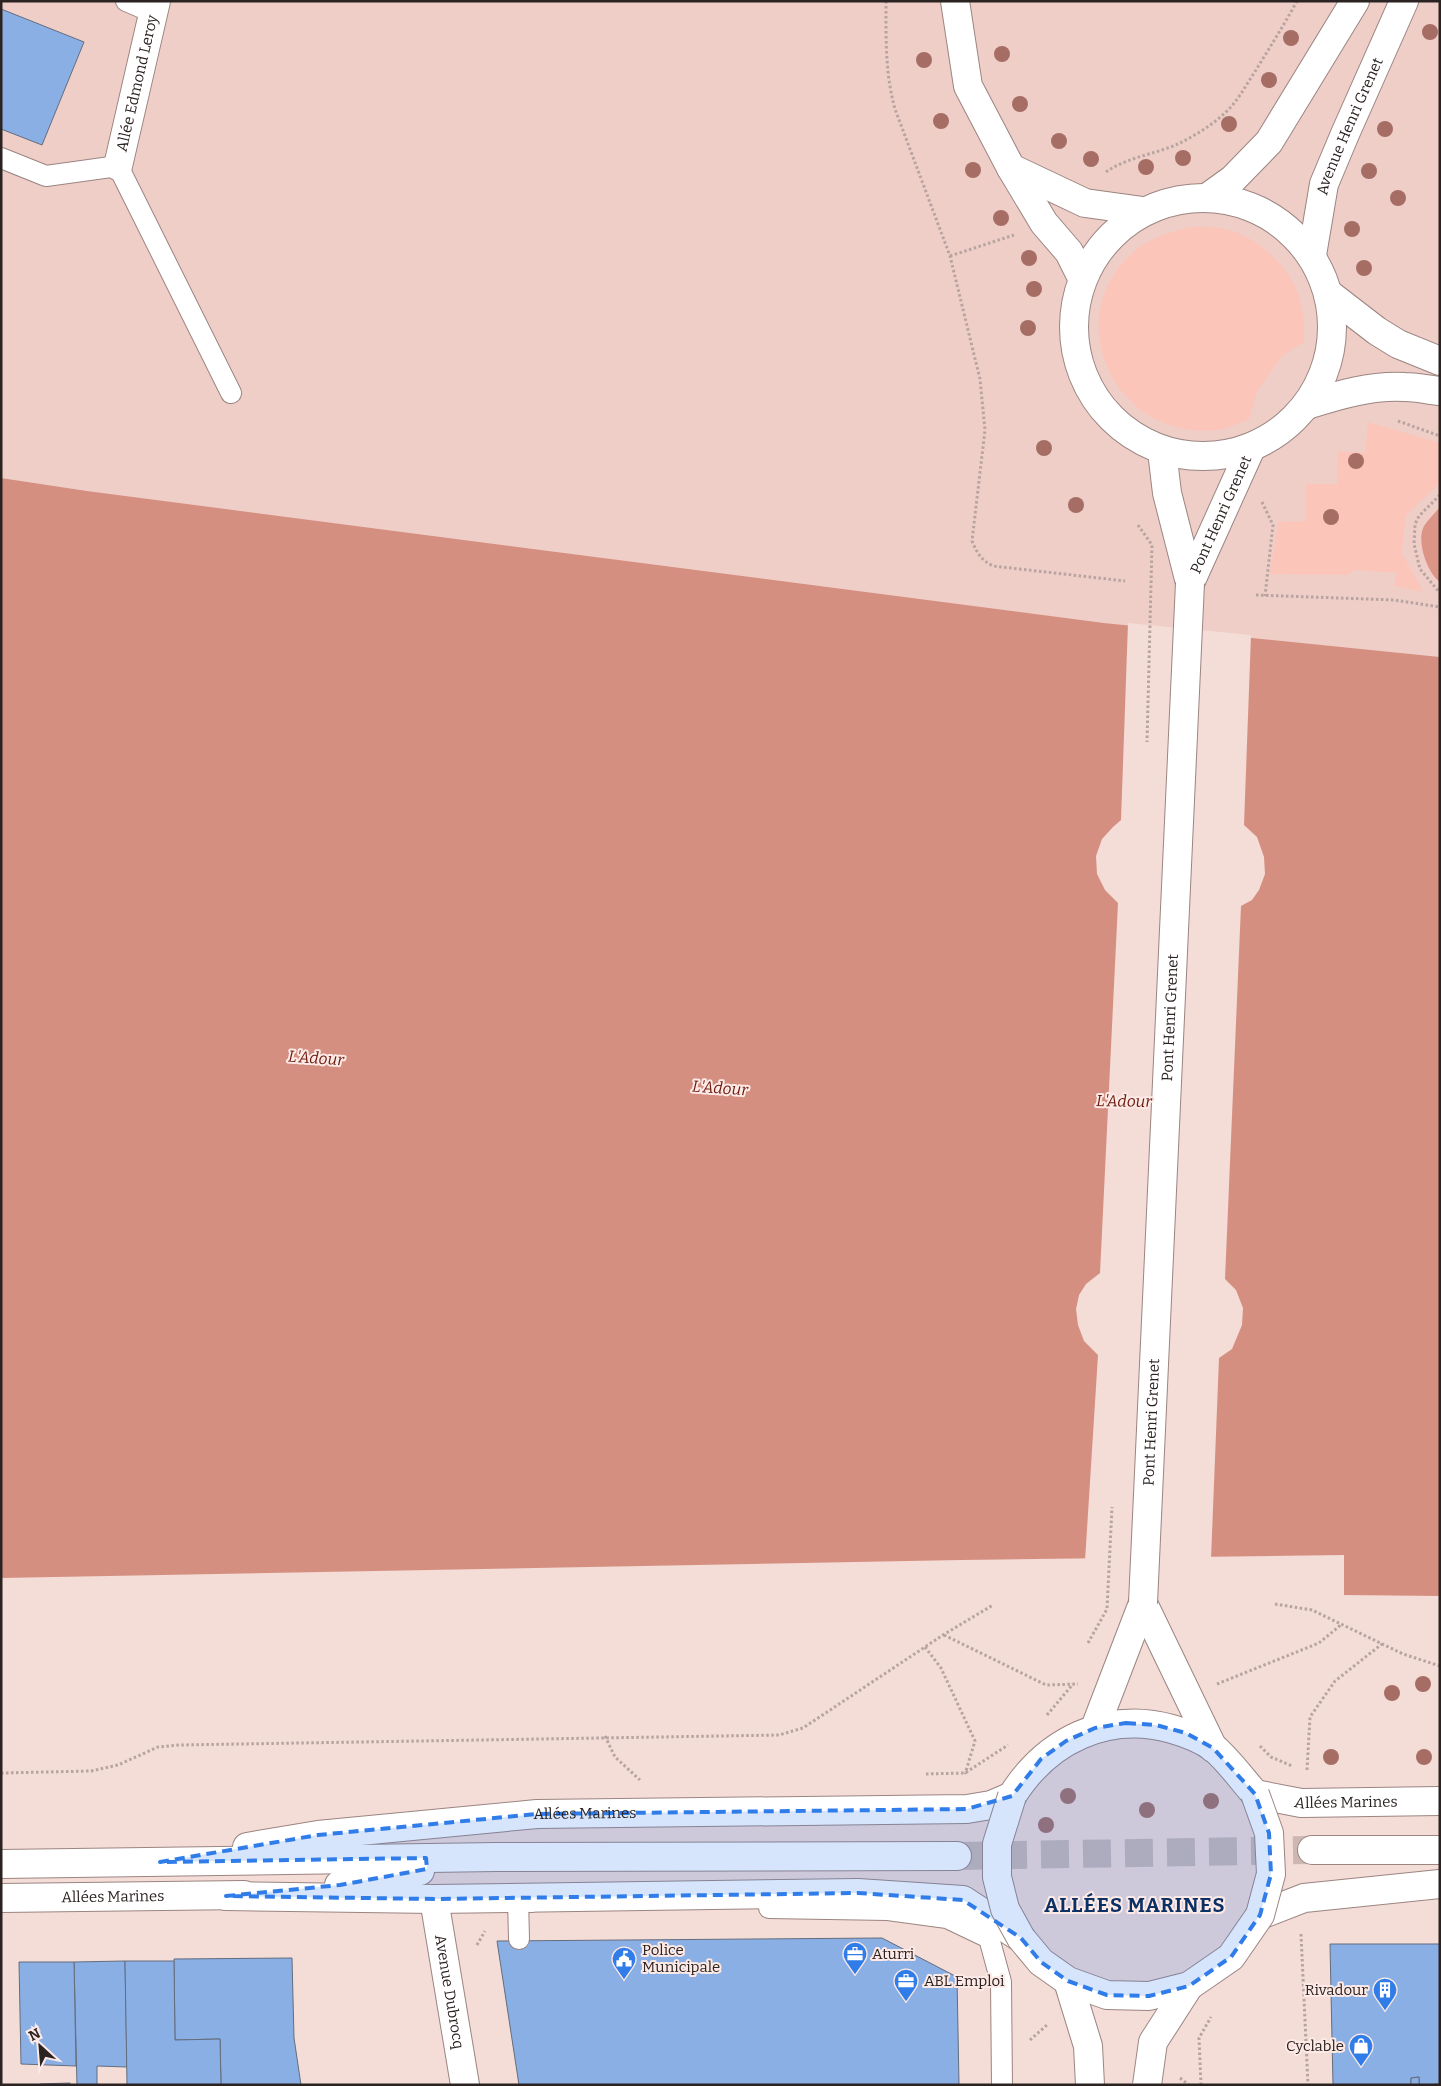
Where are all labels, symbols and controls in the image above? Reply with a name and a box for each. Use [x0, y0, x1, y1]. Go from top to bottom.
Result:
street label: Allée Edmond Leroy [113, 13, 162, 153]
street label: Avenue Henri Grenet [1313, 54, 1387, 196]
street label: Pont Henri Grenet [1186, 452, 1256, 576]
street label: Pont Henri Grenet [1158, 953, 1182, 1082]
water label: L'Adour [288, 1047, 346, 1070]
water label: L'Adour [692, 1077, 750, 1100]
water label: L'Adour [1096, 1091, 1153, 1111]
street label: Pont Henri Grenet [1139, 1358, 1163, 1486]
street label: Allées Marines [1293, 1793, 1398, 1813]
street label: Allées Marines [533, 1804, 637, 1823]
street label: Allées Marines [61, 1887, 165, 1906]
district label: ALLÉES MARINES [1044, 1892, 1226, 1917]
street label: Avenue Dubrocq [431, 1933, 468, 2050]
place label: Police Municipale [642, 1941, 720, 1976]
office icon: Aturri [842, 1941, 868, 1975]
place label: Aturri [872, 1945, 915, 1963]
public building icon: Police Municipale [611, 1946, 637, 1980]
office icon: ABL Emploi [893, 1968, 919, 2002]
place label: ABL Emploi [924, 1972, 1005, 1990]
building icon: Rivadour [1372, 1977, 1398, 2011]
place label: Rivadour [1305, 1981, 1368, 1999]
north arrow [15, 2021, 65, 2071]
text: N [26, 2025, 43, 2045]
shop icon: Cyclable [1348, 2033, 1374, 2067]
place label: Cyclable [1286, 2037, 1344, 2055]

